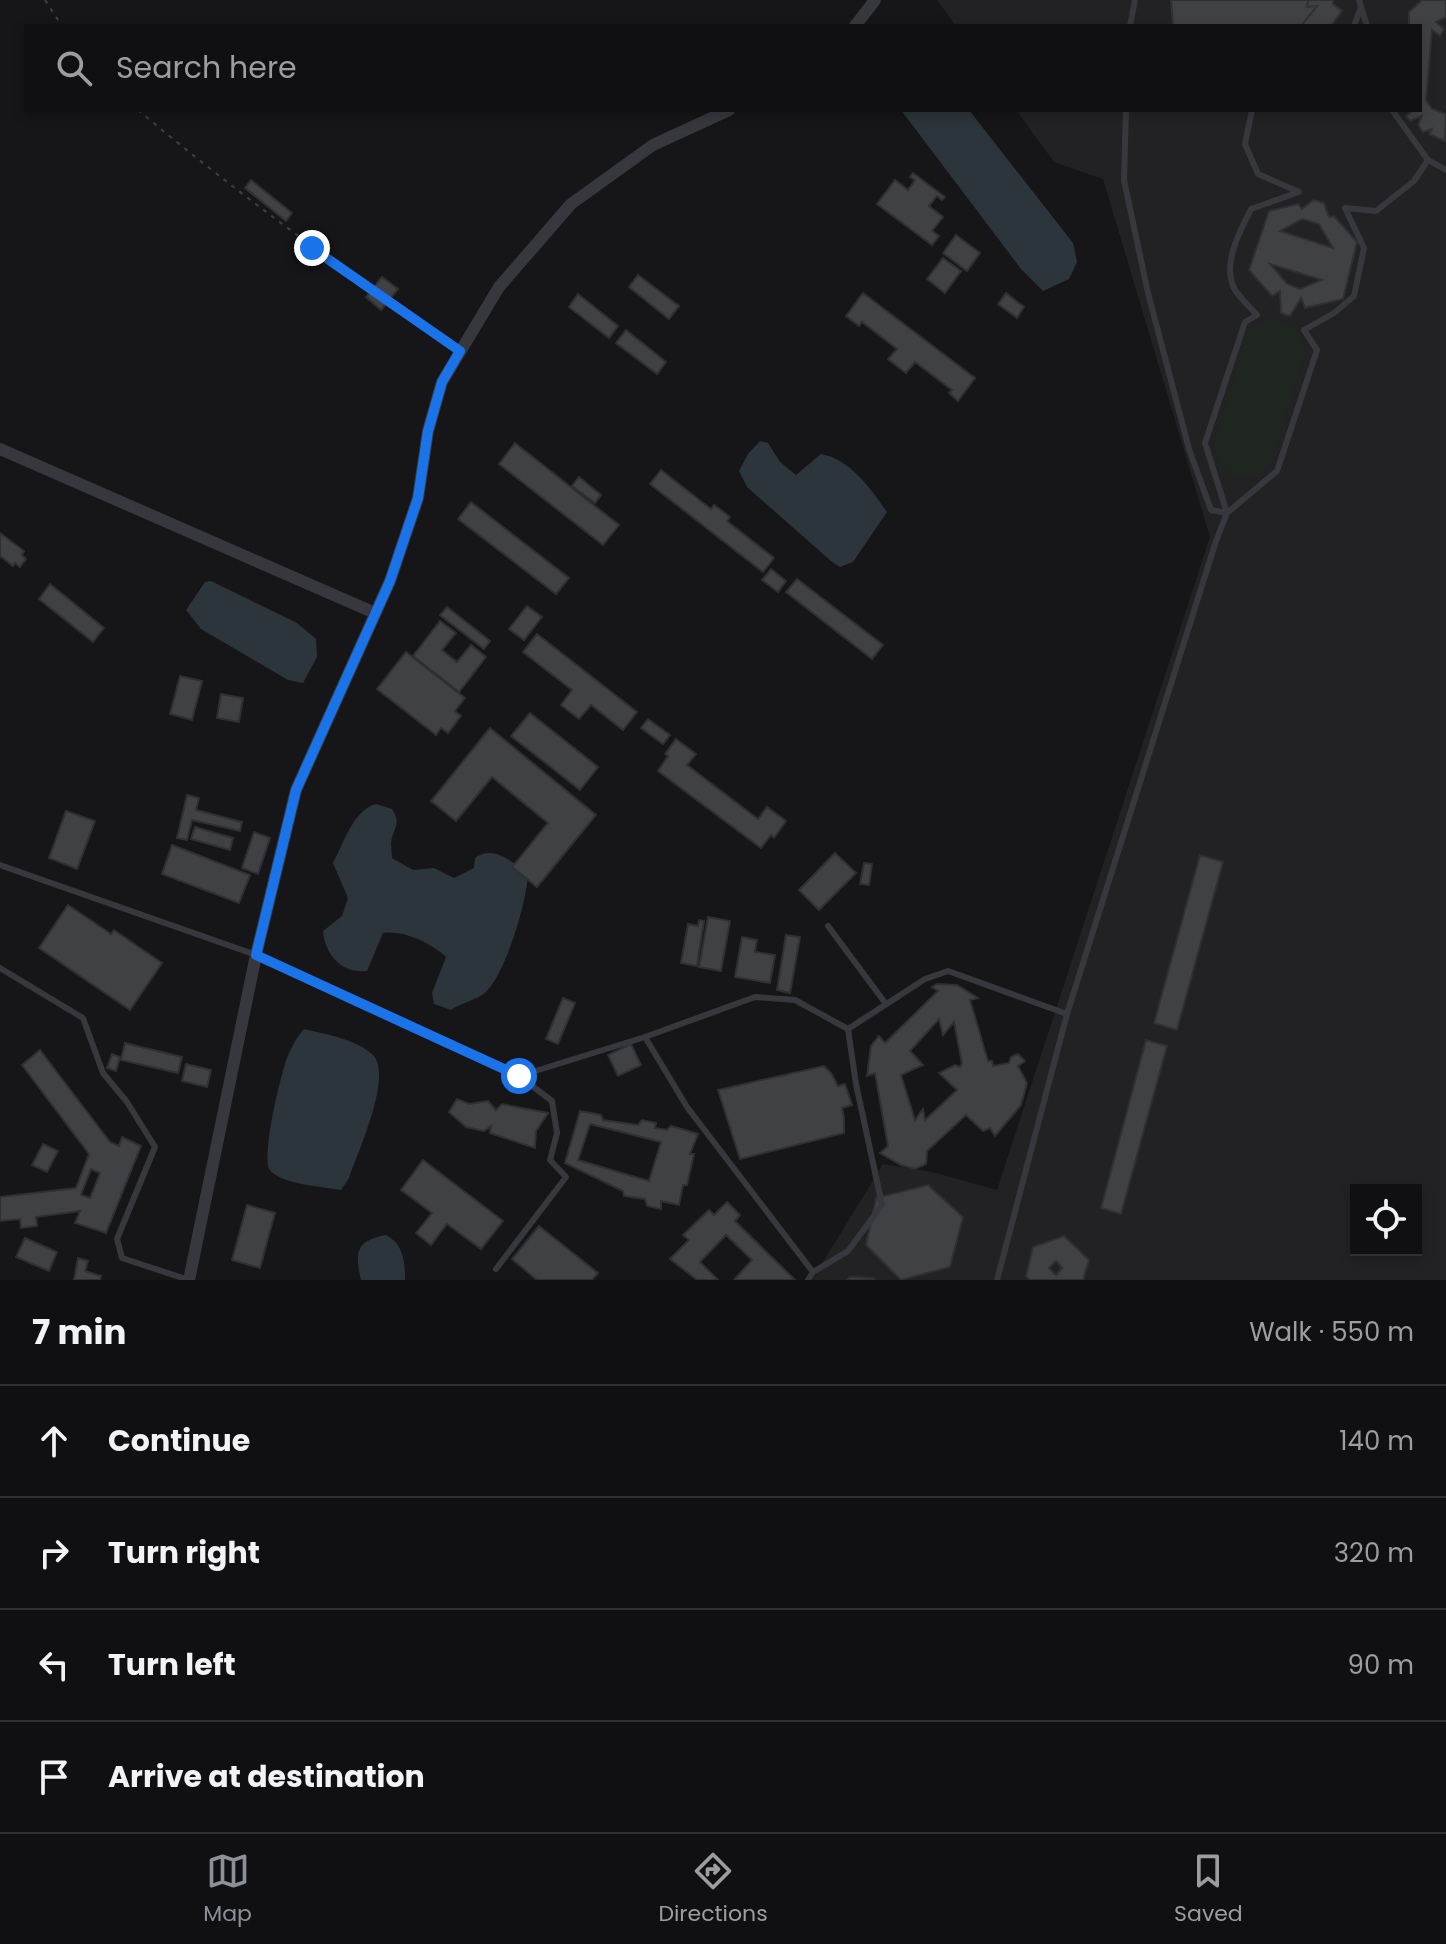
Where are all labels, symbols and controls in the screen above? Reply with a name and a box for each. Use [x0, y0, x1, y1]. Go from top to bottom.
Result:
search box [24, 24, 1422, 112]
icon: search [52, 46, 96, 90]
text: Search here [116, 46, 297, 89]
route end [294, 230, 330, 266]
route start [501, 1058, 537, 1094]
map controls [1350, 1184, 1422, 1256]
button: locate [1350, 1184, 1422, 1256]
text: 7 min [32, 1308, 126, 1356]
text: Walk · 550 m [1249, 1314, 1414, 1350]
icon: ahead [32, 1419, 76, 1463]
text: Continue [108, 1419, 250, 1462]
text: 140 m [1339, 1423, 1414, 1459]
icon: right [32, 1531, 76, 1575]
text: Turn right [108, 1531, 260, 1574]
text: 320 m [1334, 1535, 1414, 1571]
icon: left [32, 1643, 76, 1687]
text: Turn left [108, 1643, 236, 1686]
text: 90 m [1348, 1647, 1414, 1683]
icon: arrive [32, 1755, 76, 1799]
text: Arrive at destination [108, 1755, 425, 1798]
tab: Map [203, 1849, 252, 1930]
tab: Directions [658, 1849, 768, 1930]
tab: Saved [1174, 1849, 1243, 1930]

